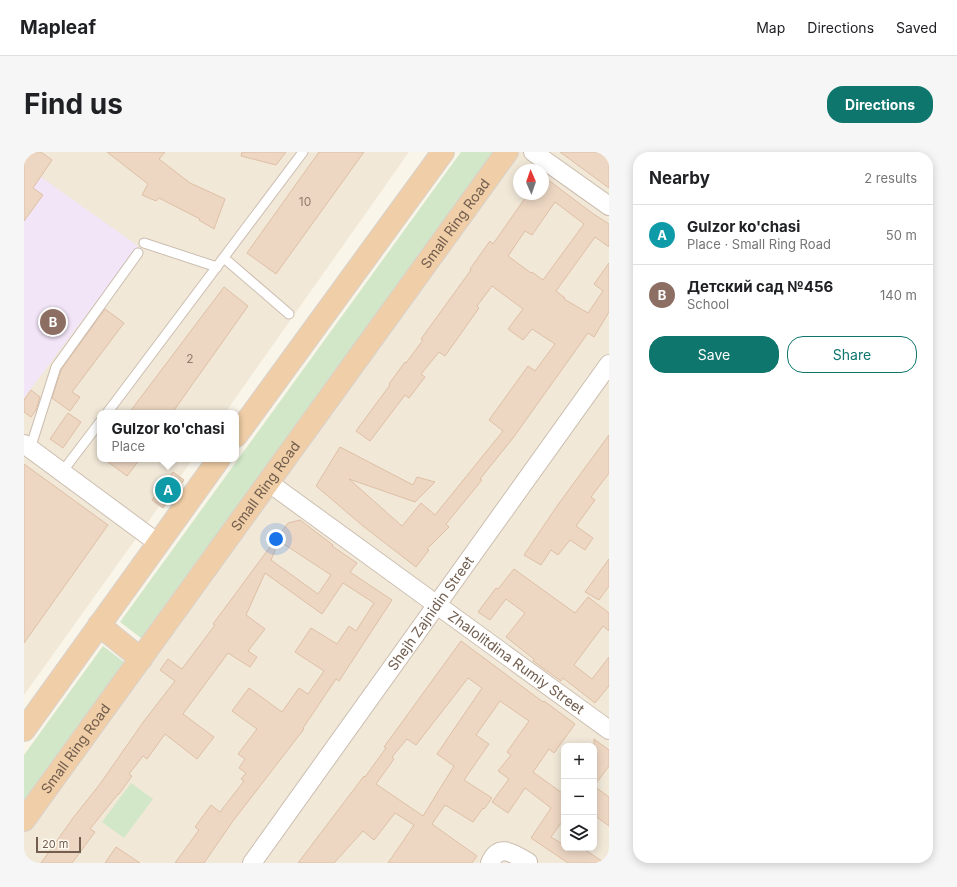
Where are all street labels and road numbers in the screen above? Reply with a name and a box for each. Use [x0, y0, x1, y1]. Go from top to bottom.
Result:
street label: Small Ring Road [417, 175, 493, 272]
street label: Small Ring Road [227, 438, 303, 534]
street label: Shejh Zajnidin Street [384, 552, 477, 674]
street label: Zhalolitdina Rumiy Street [445, 607, 588, 718]
street label: Small Ring Road [37, 700, 113, 797]

